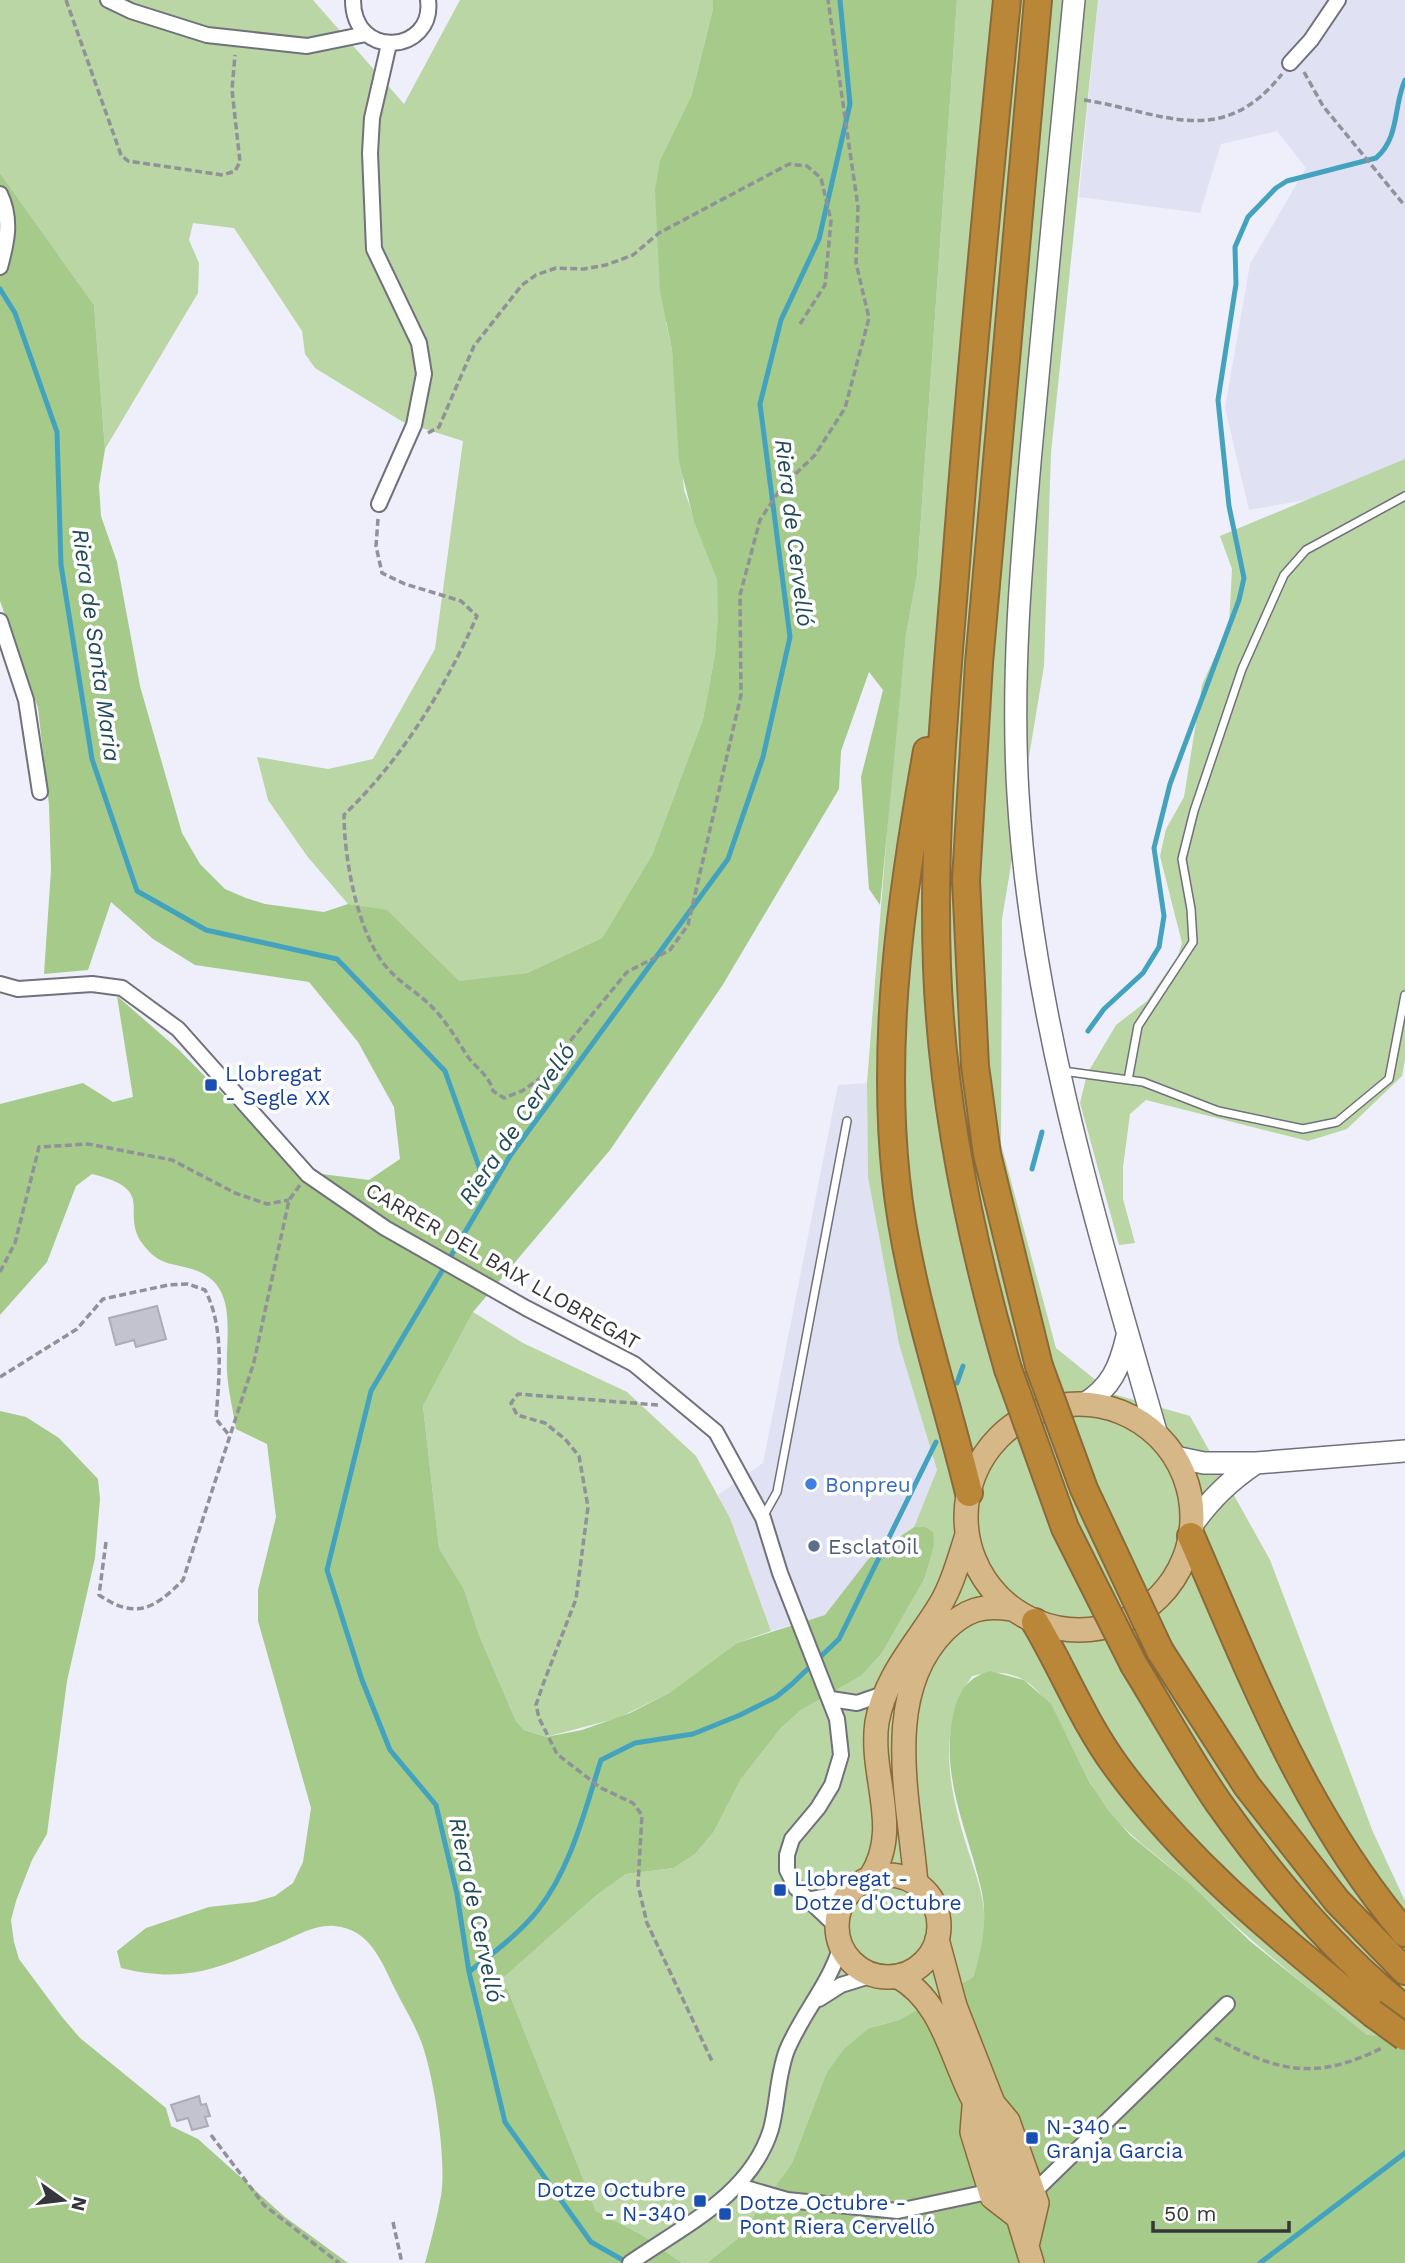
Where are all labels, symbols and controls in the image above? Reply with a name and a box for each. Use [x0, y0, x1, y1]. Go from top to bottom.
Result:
water label: Riera de Cervelló [769, 438, 819, 628]
water label: Riera de Santa Maria [66, 527, 126, 763]
water label: Riera de Cervelló [453, 1038, 581, 1210]
place label: Llobregat - Segle XX [225, 1061, 330, 1110]
marker: Llobregat - Segle XX [203, 1077, 219, 1093]
street label: CARRER DEL BAIX LLOBREGAT [361, 1177, 645, 1355]
place label: Bonpreu [825, 1472, 911, 1497]
marker: Bonpreu [803, 1476, 819, 1492]
place label: EsclatOil [828, 1534, 919, 1559]
marker: EsclatOil [806, 1538, 822, 1554]
water label: Riera de Cervelló [443, 1815, 509, 2005]
place label: Llobregat - Dotze d'Octubre [794, 1866, 962, 1915]
marker: Llobregat - Dotze d'Octubre [772, 1882, 788, 1898]
place label: N-340 - Granja Garcia [1046, 2114, 1183, 2163]
marker: N-340 - Granja Garcia [1024, 2130, 1040, 2146]
north arrow [28, 2165, 98, 2235]
place label: Dotze Octubre - N-340 [537, 2177, 686, 2226]
place label: Dotze Octubre - Pont Riera Cervelló [739, 2190, 935, 2239]
scale bar [1153, 2190, 1290, 2234]
marker: Dotze Octubre - N-340 [692, 2193, 708, 2209]
text: N [66, 2194, 92, 2214]
text: 50 m [1164, 2201, 1216, 2226]
marker: Dotze Octubre - Pont Riera Cervelló [717, 2206, 733, 2222]

